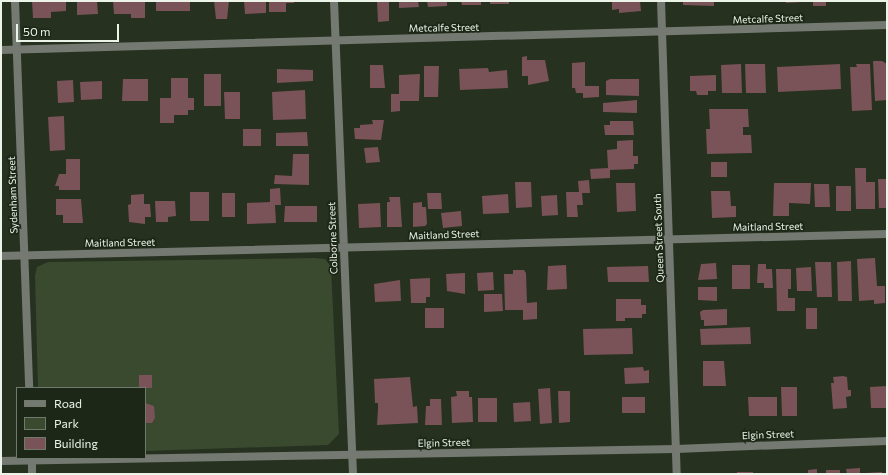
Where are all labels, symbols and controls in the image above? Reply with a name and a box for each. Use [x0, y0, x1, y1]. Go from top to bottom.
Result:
street label: Metcalfe Street [732, 12, 804, 26]
scale bar [18, 16, 121, 42]
street label: Metcalfe Street [409, 21, 479, 35]
text: 50 m [23, 24, 51, 38]
street label: Sydenham Street [6, 156, 20, 234]
street label: Queen Street South [651, 193, 667, 283]
street label: Colborne Street [326, 202, 340, 274]
street label: Maitland Street [732, 220, 804, 234]
street label: Maitland Street [408, 228, 480, 242]
street label: Maitland Street [84, 236, 156, 250]
legend [16, 387, 146, 459]
text: Road [54, 396, 82, 410]
text: Park [54, 416, 79, 430]
street label: Elgin Street [742, 428, 794, 442]
text: Building [54, 436, 98, 450]
street label: Elgin Street [418, 437, 470, 449]

